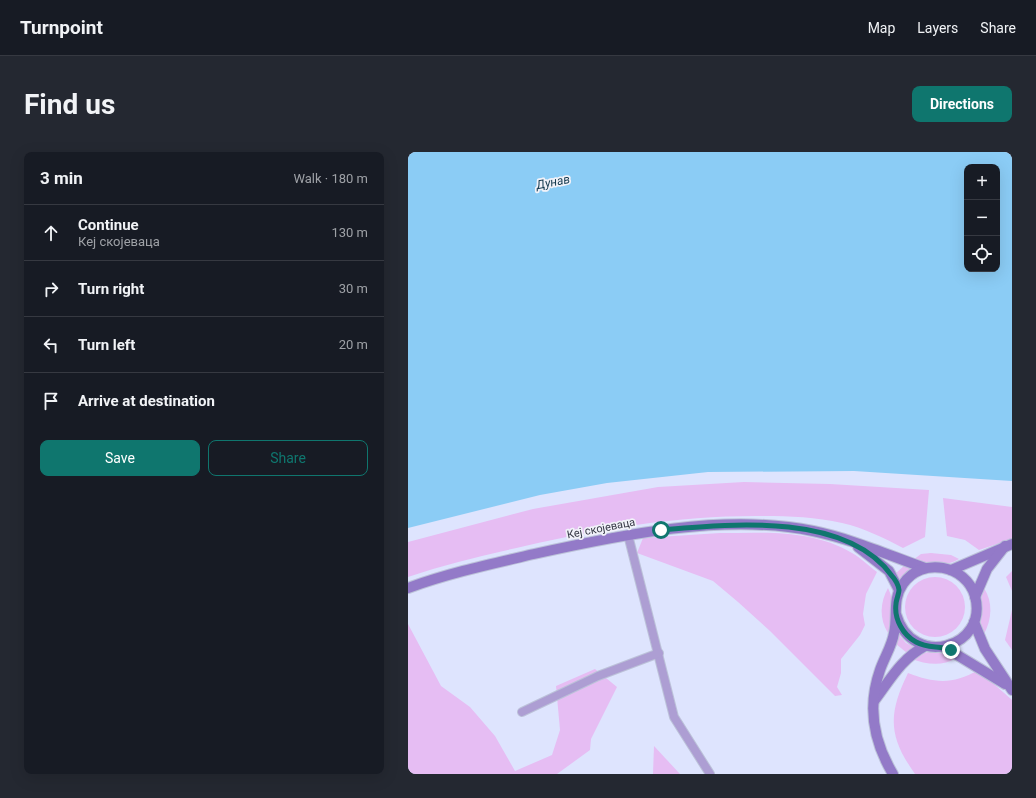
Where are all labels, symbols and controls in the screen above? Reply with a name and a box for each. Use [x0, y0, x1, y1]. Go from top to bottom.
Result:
text: Turnpoint [20, 16, 103, 39]
text: Map [868, 20, 895, 36]
text: Layers [917, 20, 958, 36]
text: Share [980, 20, 1016, 36]
button: Directions [912, 86, 1012, 122]
text: Find us [24, 88, 115, 121]
map controls [964, 164, 1000, 272]
button: + [964, 164, 1000, 200]
text: 3 min [40, 168, 83, 188]
text: Walk · 180 m [293, 171, 368, 186]
water label: Дунав [534, 172, 571, 192]
button: − [964, 200, 1000, 236]
text: Continue [78, 216, 139, 234]
icon: ahead [40, 222, 62, 244]
text: 130 m [331, 225, 368, 240]
text: Кеј скојеваца [78, 234, 160, 249]
button: locate [964, 236, 1000, 272]
icon: right [40, 278, 62, 300]
text: Turn right [78, 280, 144, 298]
text: 30 m [339, 281, 368, 296]
icon: left [40, 334, 62, 356]
text: Turn left [78, 336, 135, 354]
text: 20 m [339, 337, 368, 352]
icon: arrive [40, 390, 62, 412]
text: Arrive at destination [78, 392, 215, 410]
button: Save [40, 440, 200, 476]
button: Share [208, 440, 368, 476]
street label: Кеј скојеваца [566, 516, 636, 541]
route start [652, 521, 670, 539]
route end [942, 641, 960, 659]

